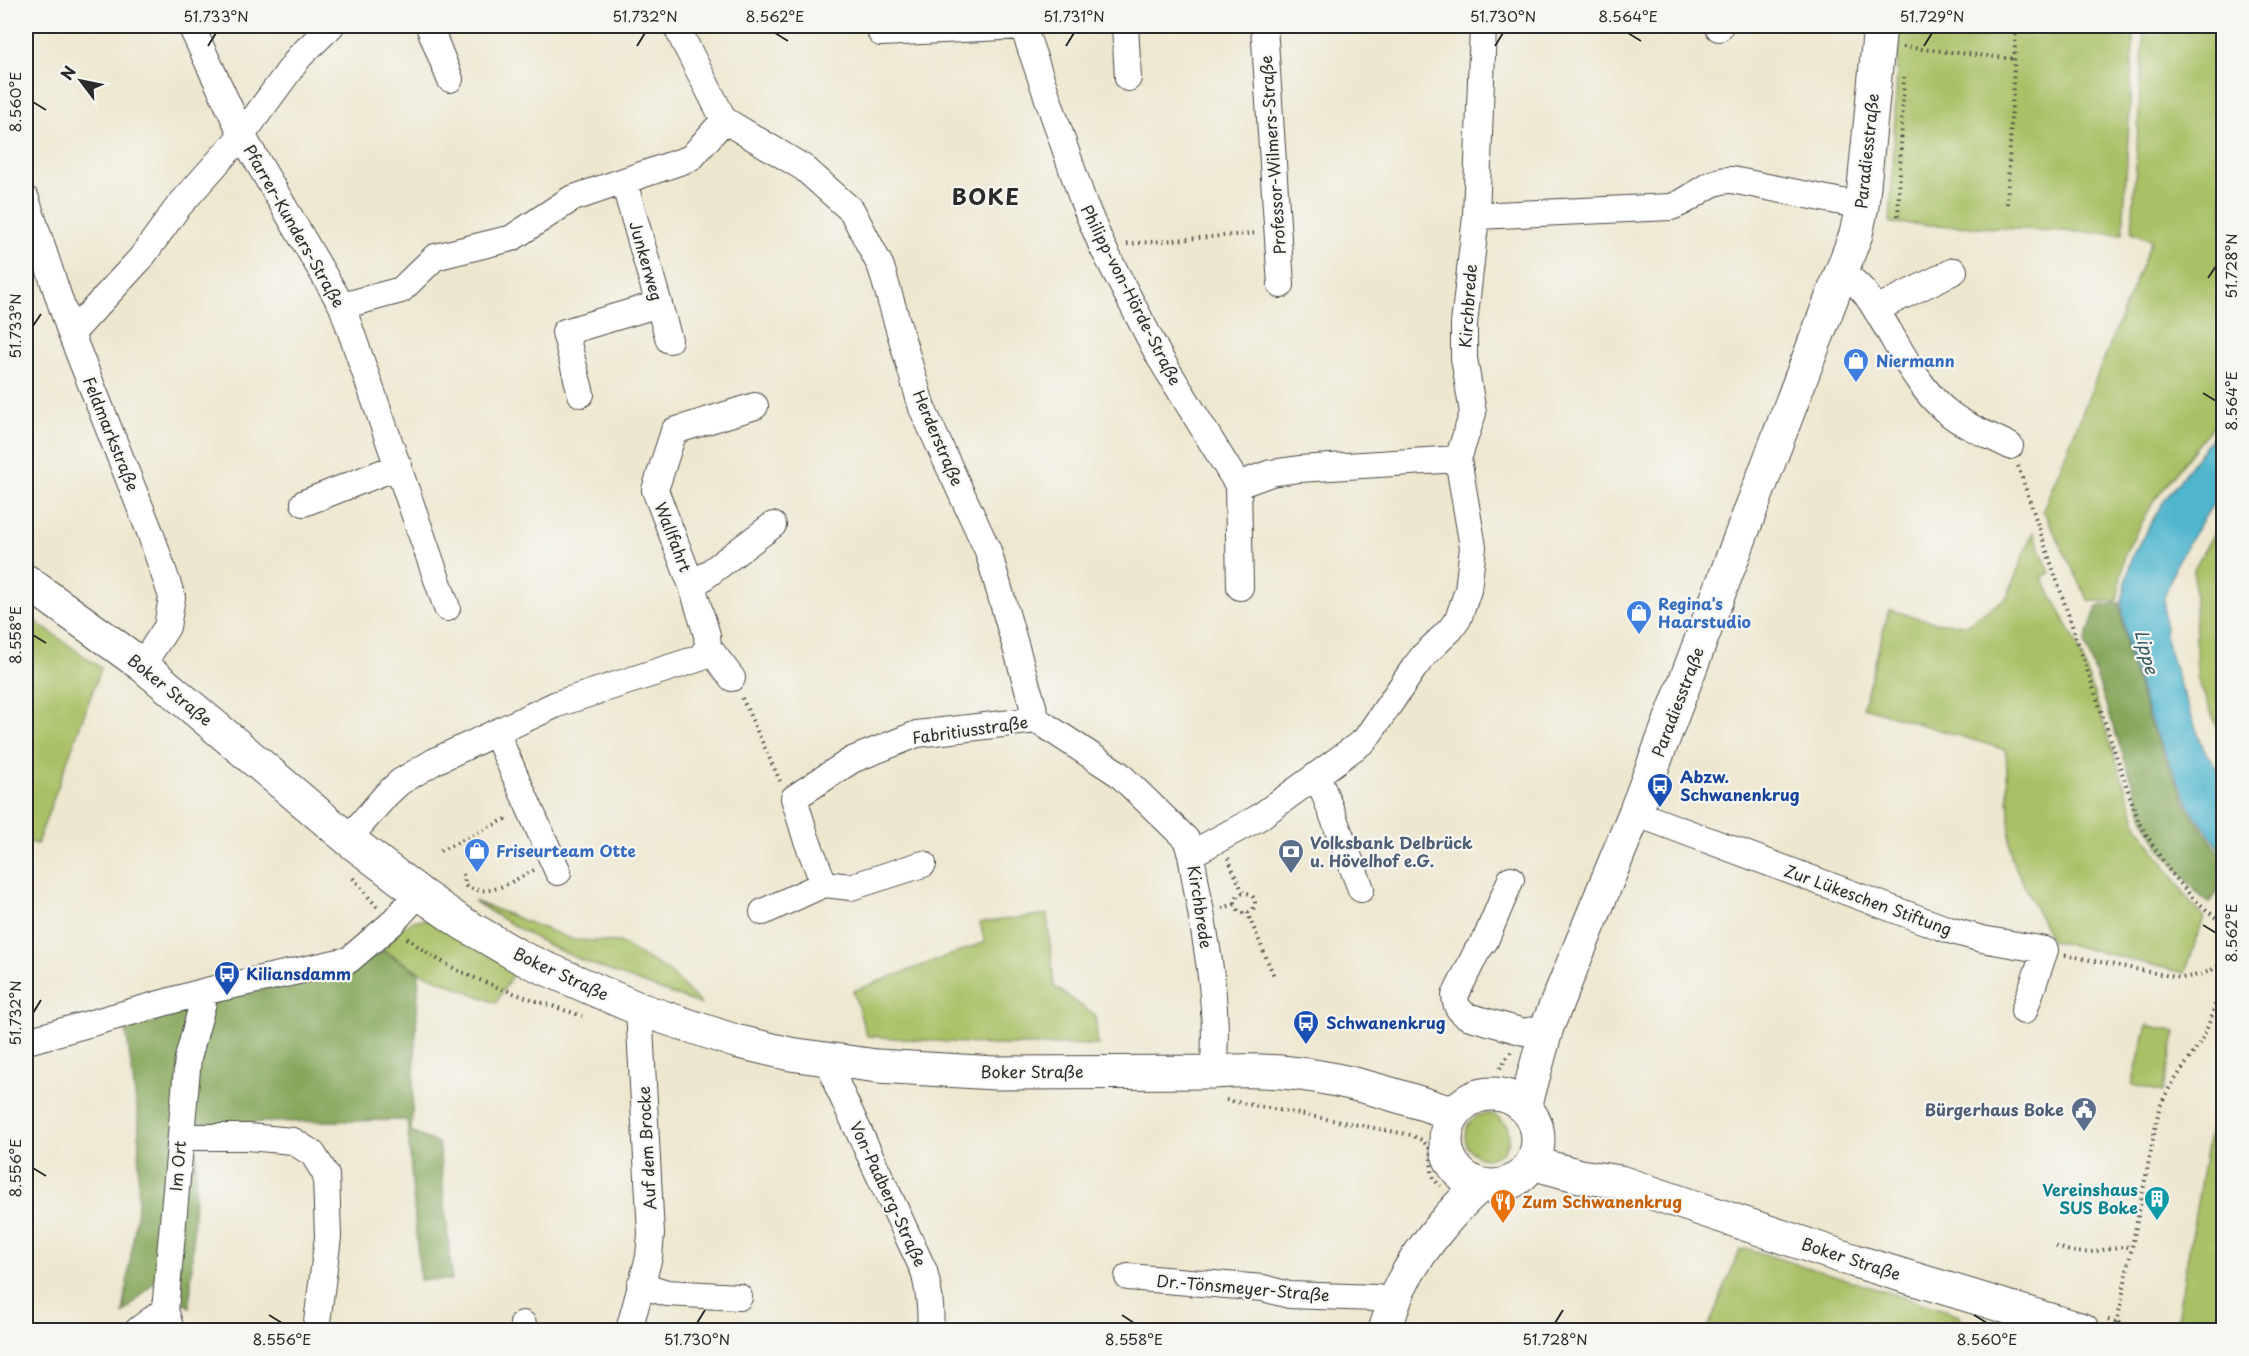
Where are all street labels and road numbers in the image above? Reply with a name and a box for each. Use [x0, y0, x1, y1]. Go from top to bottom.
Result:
street label: Professor-Wilmers-Straße [1253, 55, 1291, 255]
street label: Paradiesstraße [1848, 92, 1884, 210]
street label: Pfarrer-Kunders-Straße [238, 139, 351, 312]
street label: Philipp-von-Hörde-Straße [1076, 200, 1188, 389]
street label: Junkerweg [624, 218, 670, 304]
street label: Kirchbrede [1452, 263, 1482, 349]
street label: Feldmarkstraße [78, 373, 146, 495]
street label: Herderstraße [908, 386, 970, 489]
street label: Wallfahrt [650, 498, 698, 576]
street label: Paradiesstraße [1645, 643, 1709, 760]
street label: Boker Straße [123, 648, 218, 731]
street label: Fabritiusstraße [910, 709, 1029, 749]
street label: Zur Lükeschen Stiftung [1781, 858, 1955, 941]
street label: Kirchbrede [1183, 864, 1219, 950]
street label: Boker Straße [510, 940, 613, 1006]
street label: Boker Straße [981, 1059, 1083, 1083]
street label: Auf dem Brocke [631, 1086, 661, 1211]
street label: Von-Padberg-Straße [845, 1117, 933, 1270]
street label: Im Ort [163, 1139, 191, 1192]
street label: Boker Straße [1799, 1231, 1904, 1285]
street label: Dr.-Tönsmeyer-Straße [1156, 1267, 1331, 1307]

